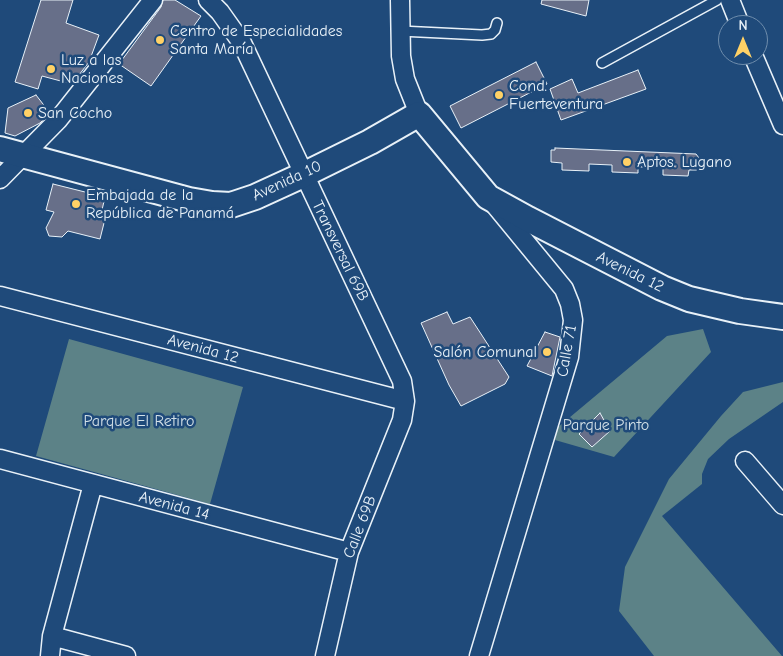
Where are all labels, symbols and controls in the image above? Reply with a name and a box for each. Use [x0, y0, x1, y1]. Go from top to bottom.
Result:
north arrow [718, 15, 768, 65]
text: N [738, 17, 748, 34]
place label: Centro de Especialidades Santa María [170, 21, 342, 59]
marker: Centro de Especialidades Santa María [154, 34, 166, 46]
place label: Luz a las Naciones [61, 50, 123, 88]
marker: Luz a las Naciones [45, 63, 57, 75]
place label: Cond. Fuerteventura [509, 76, 603, 114]
marker: Cond. Fuerteventura [493, 89, 505, 101]
place label: San Cocho [38, 103, 112, 123]
marker: San Cocho [22, 107, 34, 119]
place label: Aptos. Lugano [637, 152, 732, 172]
marker: Aptos. Lugano [621, 156, 633, 168]
street label: Avenida 10 [249, 157, 325, 205]
place label: Embajada de la República de Panamá [86, 185, 234, 223]
street label: Transversal 69B [307, 197, 373, 305]
marker: Embajada de la República de Panamá [70, 198, 82, 210]
street label: Avenida 12 [593, 247, 667, 297]
street label: Calle 71 [553, 324, 581, 378]
street label: Avenida 12 [165, 330, 241, 368]
place label: Salón Comunal [433, 342, 537, 362]
marker: Salón Comunal [541, 346, 553, 358]
park label: Parque El Retiro [83, 411, 195, 431]
park label: Parque Pinto [563, 415, 649, 435]
street label: Avenida 14 [137, 487, 211, 525]
street label: Calle 69B [339, 493, 381, 561]

